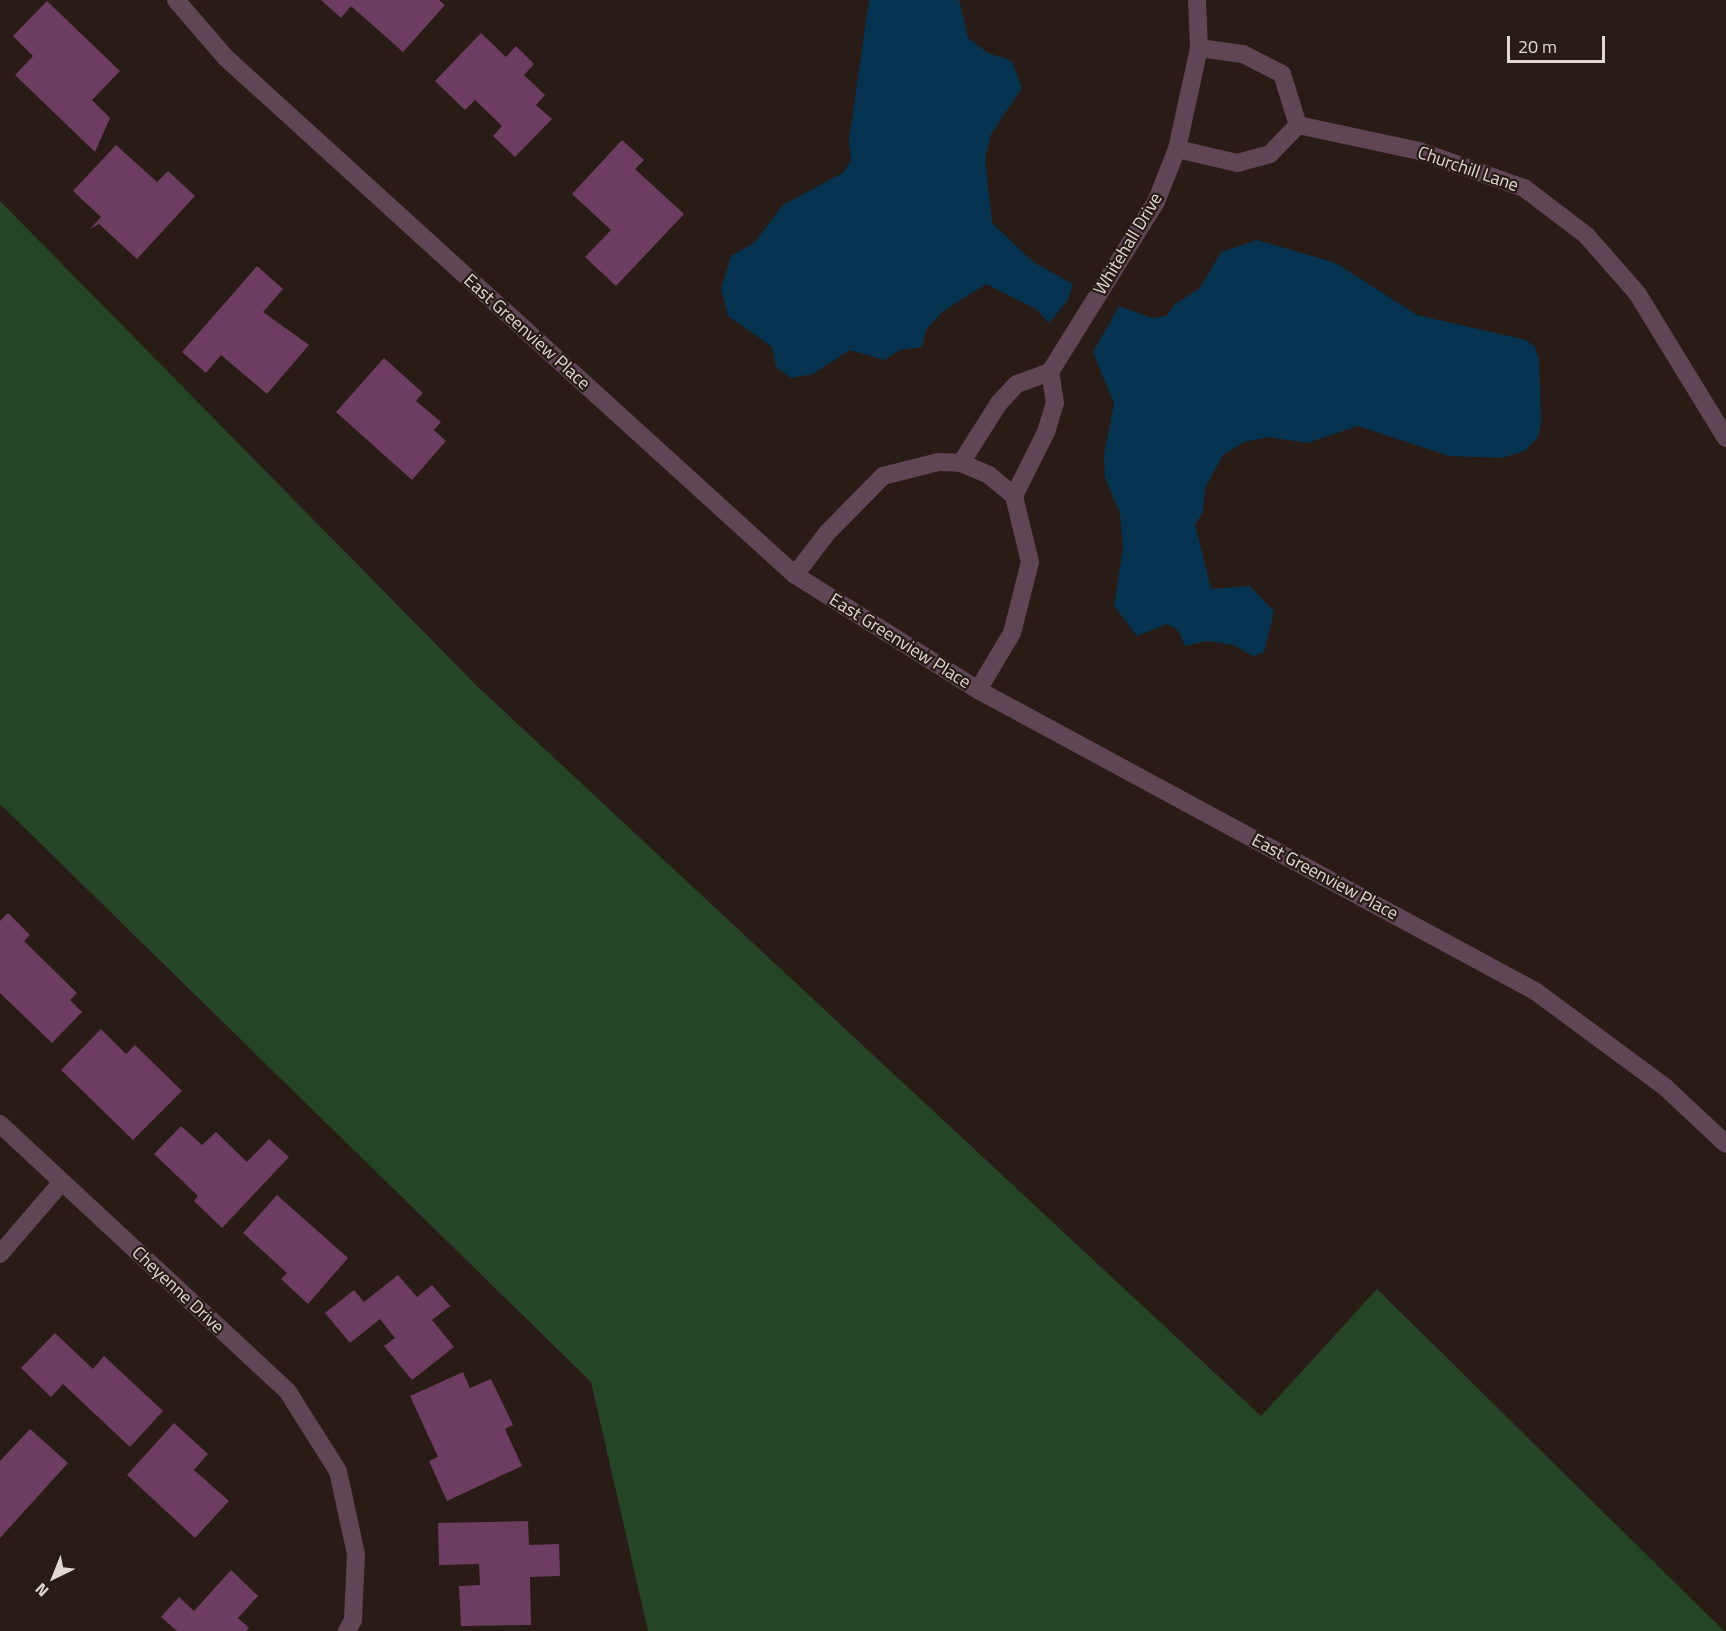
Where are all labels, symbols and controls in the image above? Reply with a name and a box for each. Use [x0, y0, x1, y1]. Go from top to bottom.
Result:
scale bar [1510, 24, 1608, 62]
text: 20 m [1518, 33, 1557, 60]
street label: Churchill Lane [1415, 142, 1521, 196]
street label: Whitehall Drive [1089, 189, 1167, 299]
street label: East Greenview Place [459, 270, 595, 394]
street label: East Greenview Place [825, 589, 975, 693]
street label: East Greenview Place [1248, 829, 1402, 925]
street label: Cheyenne Drive [128, 1242, 228, 1338]
north arrow [24, 1547, 84, 1607]
text: N [29, 1578, 54, 1603]

